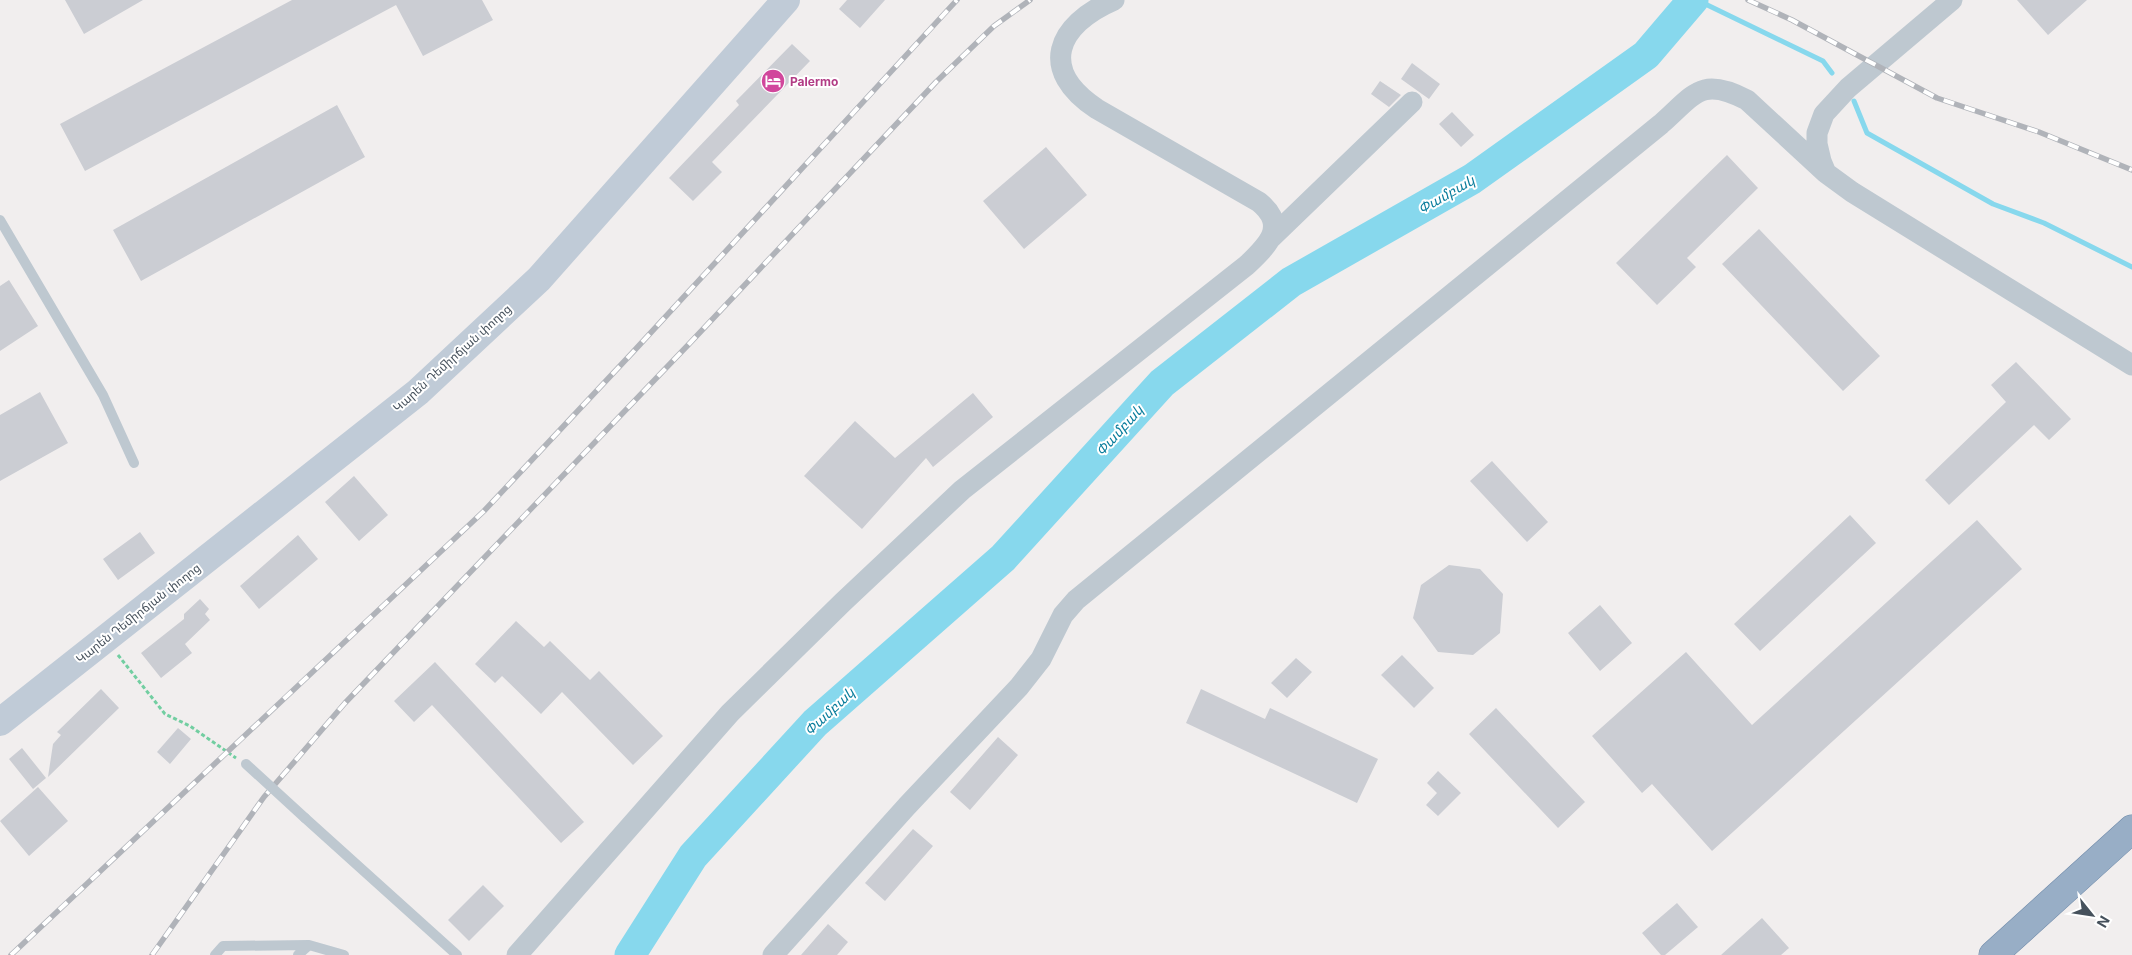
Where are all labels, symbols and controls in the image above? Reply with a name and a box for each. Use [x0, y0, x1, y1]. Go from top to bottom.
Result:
hotel icon: Palermo [760, 68, 786, 94]
place label: Palermo [790, 74, 838, 89]
water label: Փամբակ [1415, 171, 1478, 218]
street label: Կարեն Դեմիրճյան փողոց [390, 301, 514, 415]
water label: Փամբակ [1092, 401, 1147, 459]
street label: Կարեն Դեմիրճյան փողոց [73, 560, 203, 666]
water label: Փամբակ [800, 683, 859, 739]
north arrow [2067, 890, 2117, 940]
text: N [2094, 913, 2114, 931]

